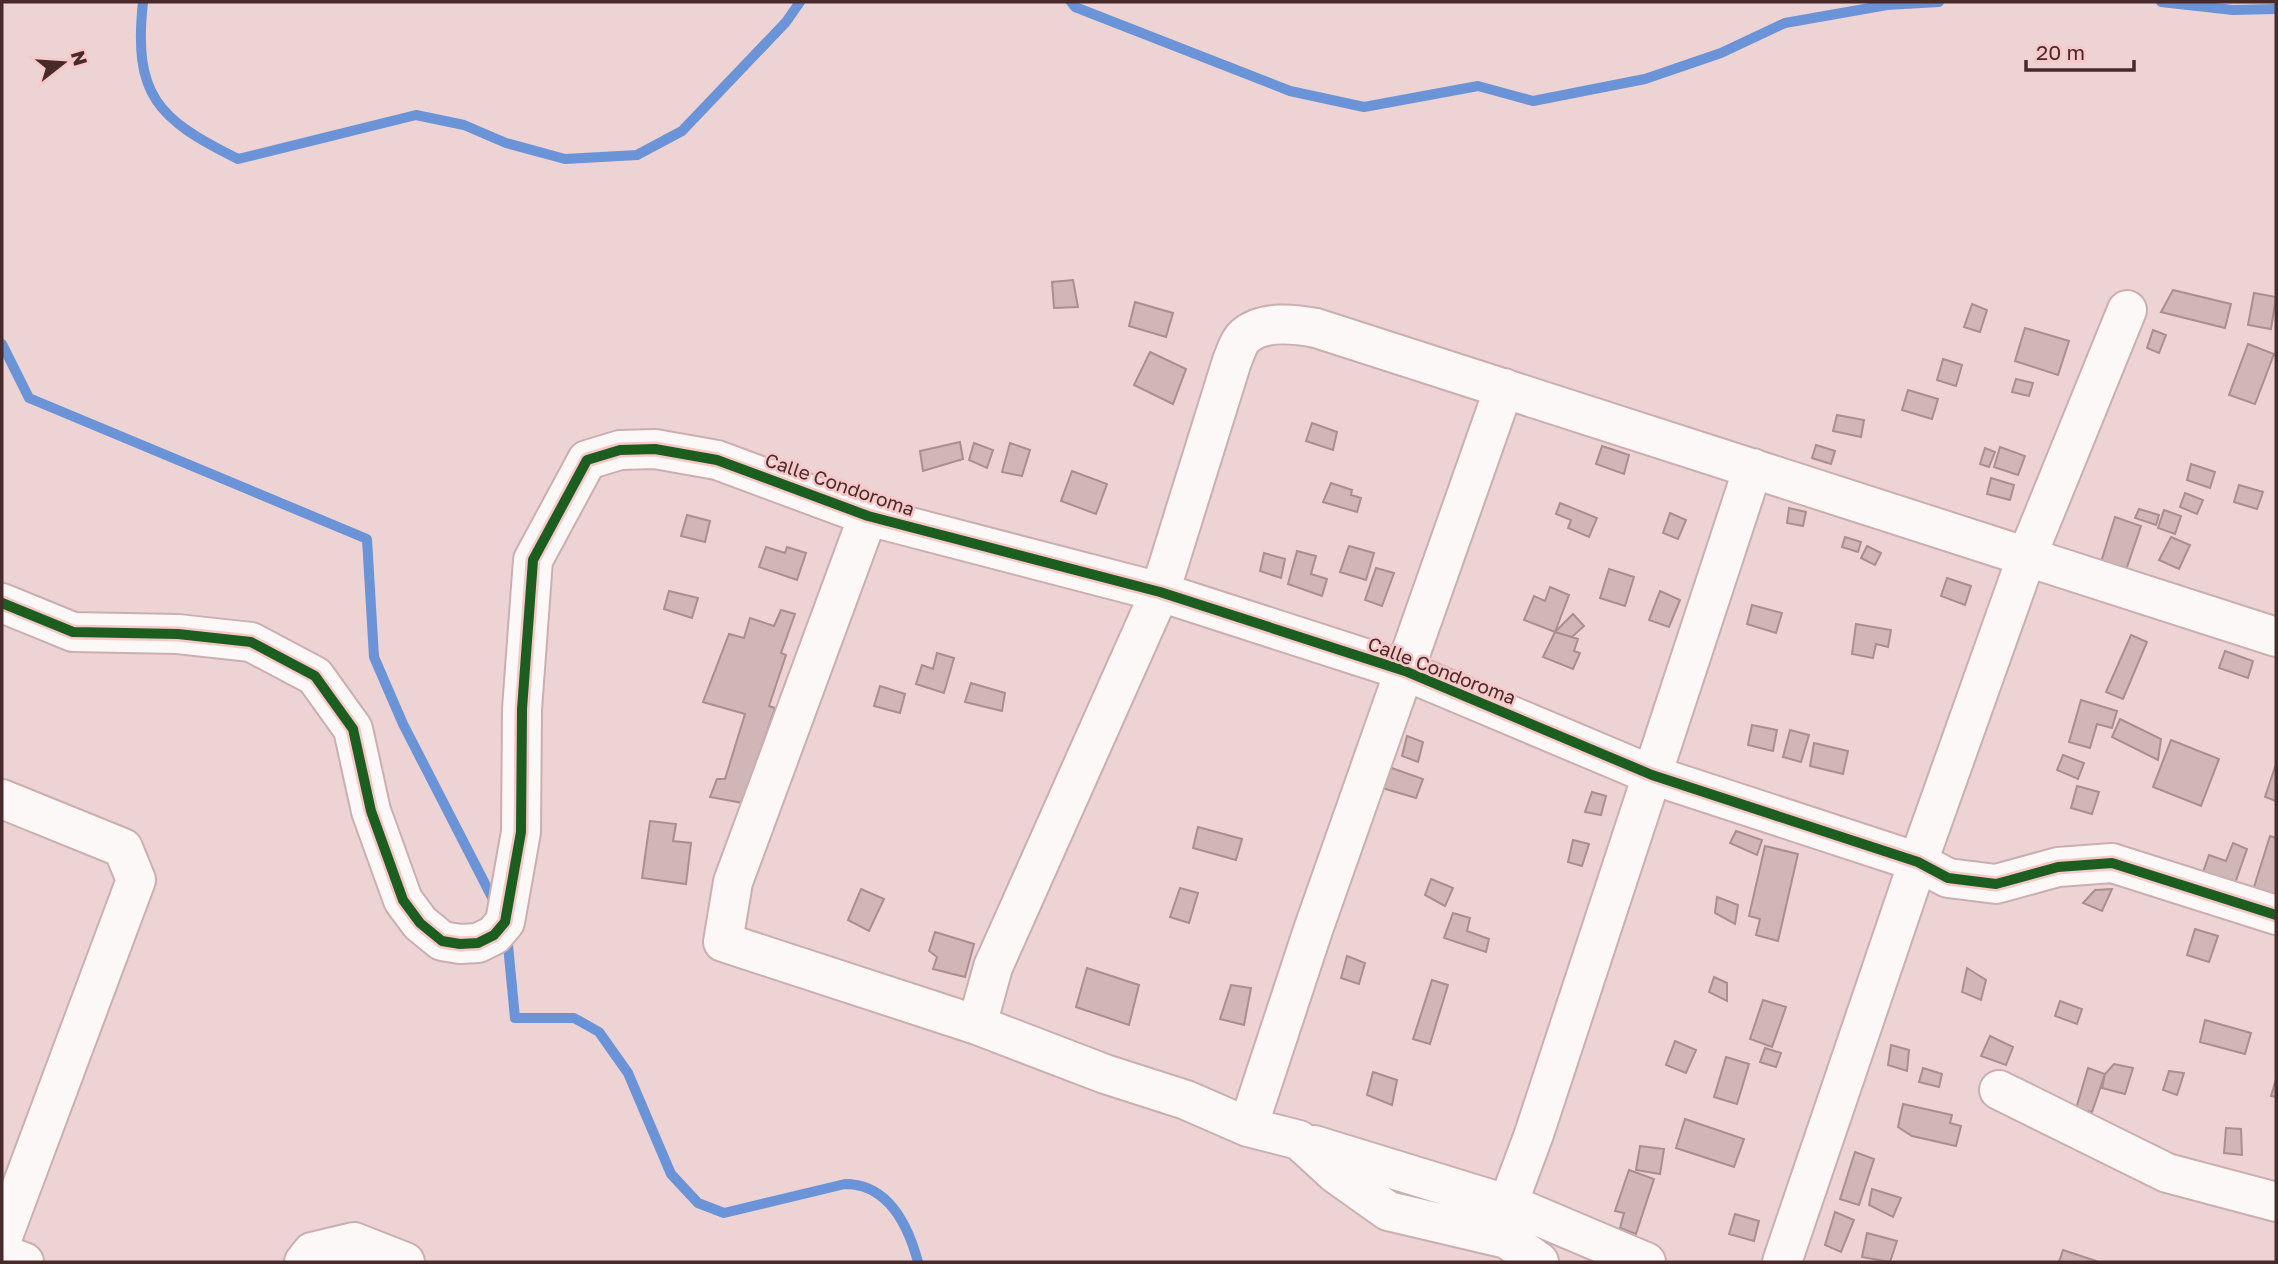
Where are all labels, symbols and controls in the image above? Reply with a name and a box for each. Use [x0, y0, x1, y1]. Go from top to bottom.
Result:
north arrow [28, 28, 98, 98]
scale bar [2026, 28, 2134, 72]
text: 20 m [2036, 39, 2085, 65]
text: N [67, 48, 93, 68]
street label: Calle Condoroma [762, 448, 918, 520]
street label: Calle Condoroma [1365, 631, 1519, 709]

